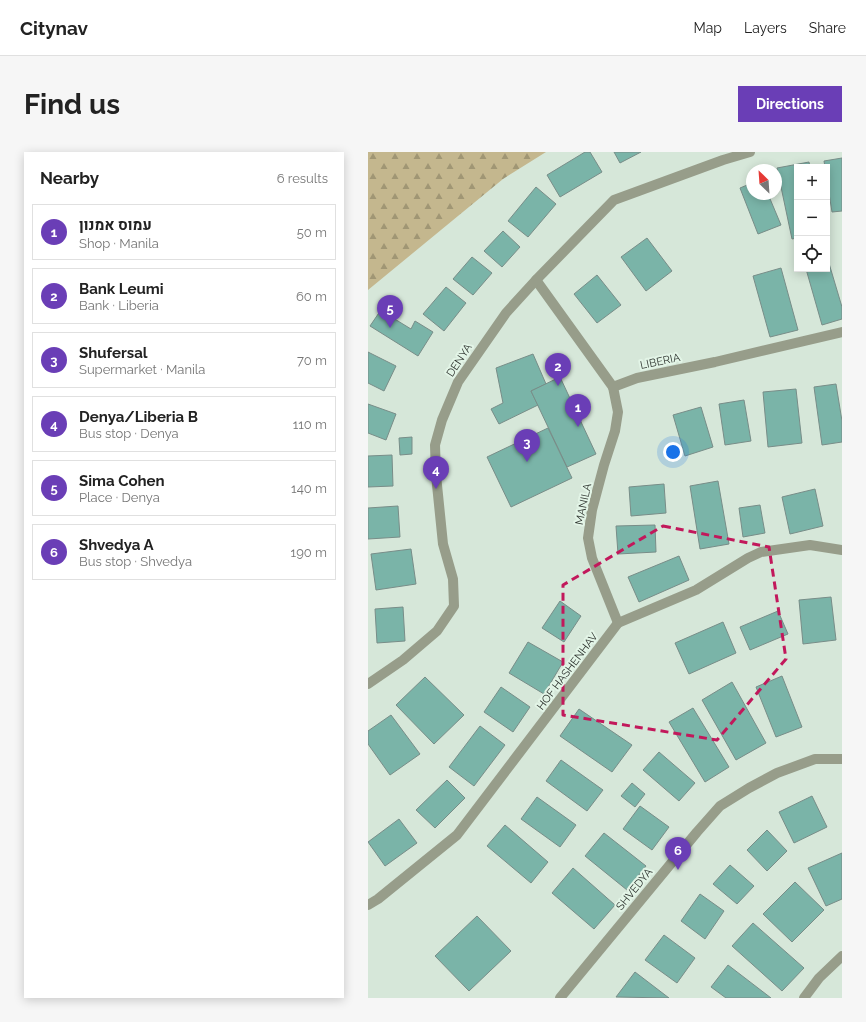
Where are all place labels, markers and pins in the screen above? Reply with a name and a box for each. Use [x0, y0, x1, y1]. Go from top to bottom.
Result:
pin: 5 [377, 295, 403, 328]
pin: 2 [545, 353, 571, 386]
pin: 1 [565, 394, 591, 427]
pin: 3 [514, 429, 540, 462]
pin: 4 [423, 456, 449, 489]
pin: 6 [665, 837, 691, 870]

